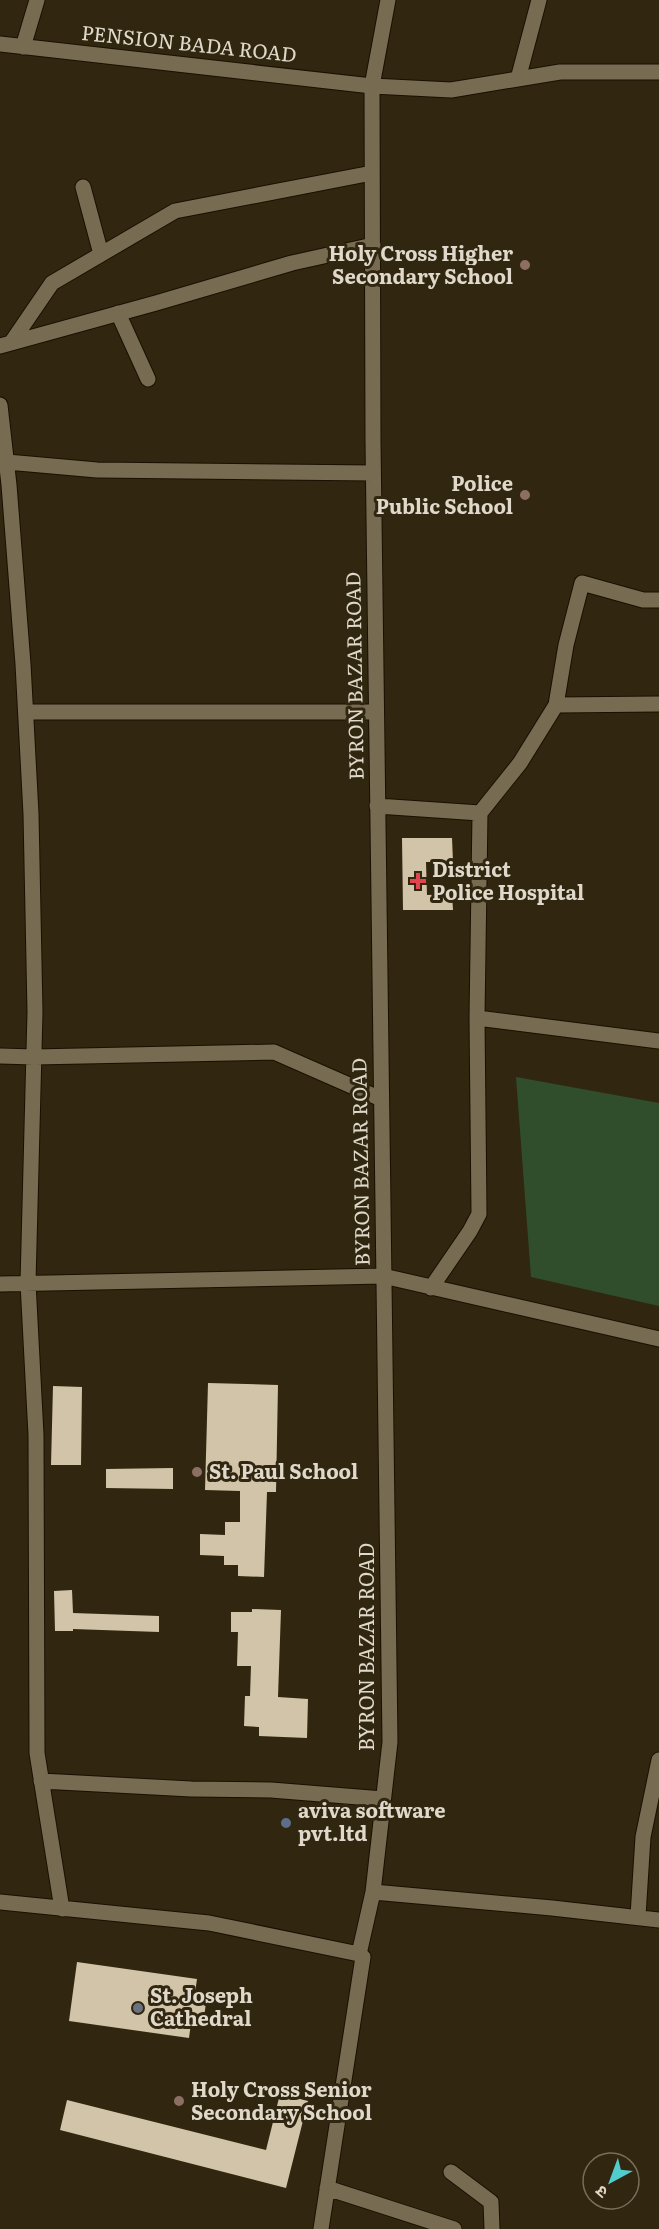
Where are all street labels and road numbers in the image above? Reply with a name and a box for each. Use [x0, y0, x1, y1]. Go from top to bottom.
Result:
street label: PENSION BADA ROAD [80, 16, 298, 68]
street label: BYRON BAZAR ROAD [336, 572, 370, 781]
street label: BYRON BAZAR ROAD [342, 1058, 376, 1267]
street label: BYRON BAZAR ROAD [350, 1543, 380, 1751]

